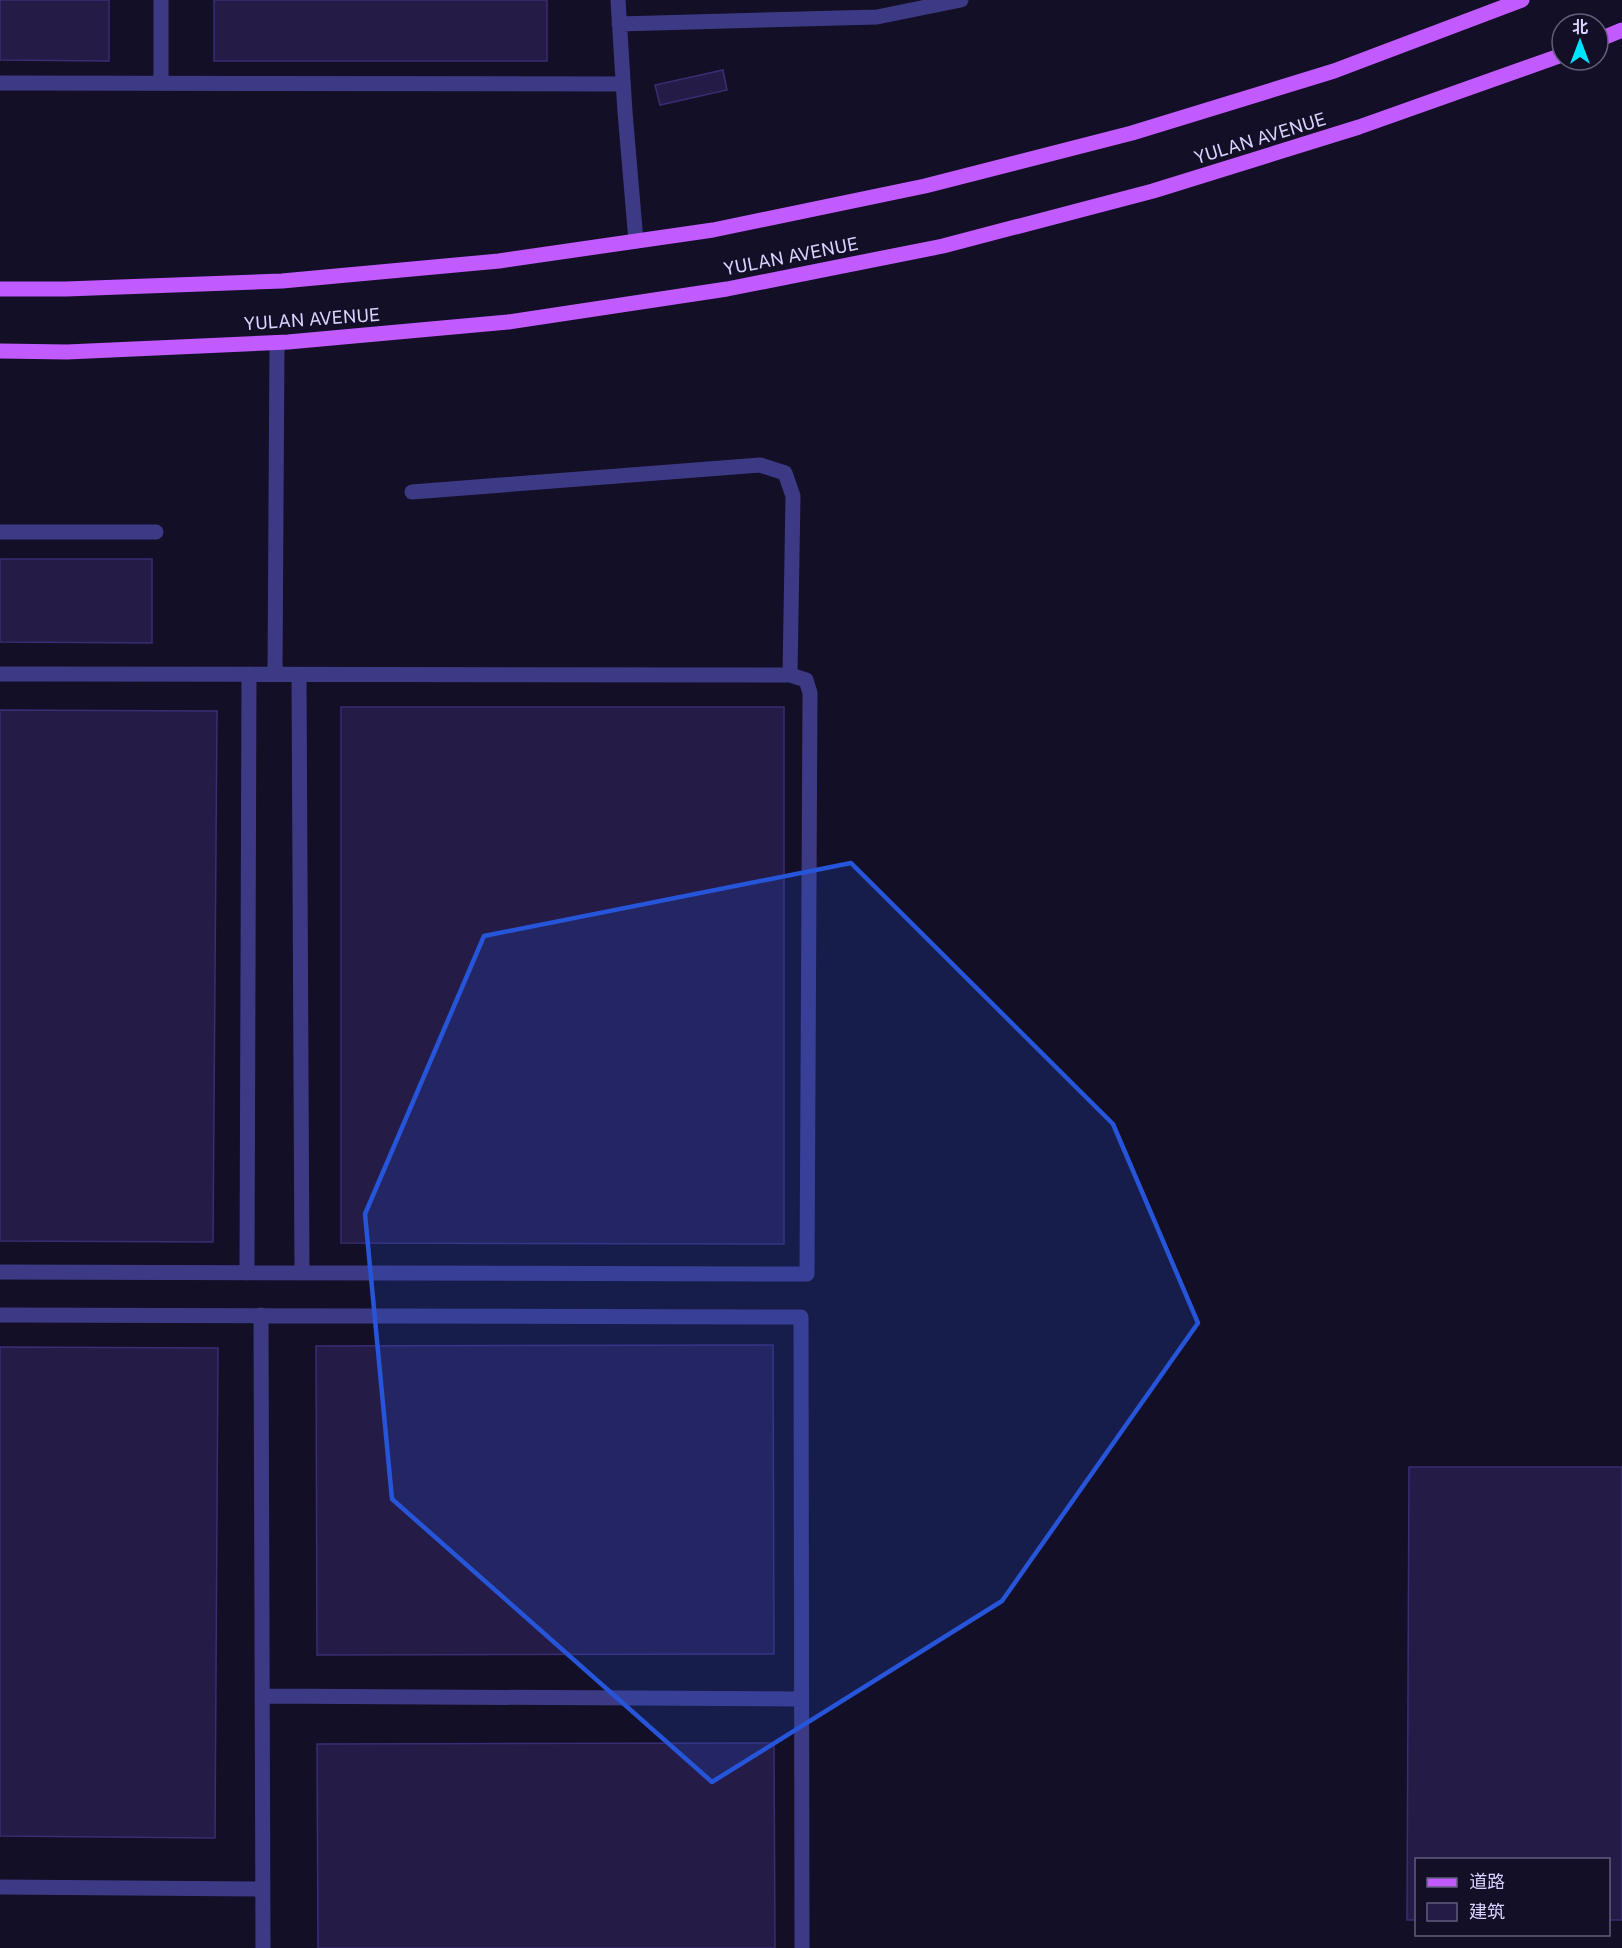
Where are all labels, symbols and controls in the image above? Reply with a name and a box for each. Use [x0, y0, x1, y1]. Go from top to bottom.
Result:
north arrow [1550, 12, 1610, 72]
text: 北 [1572, 18, 1588, 37]
street label: YULAN AVENUE [1192, 108, 1328, 168]
street label: YULAN AVENUE [722, 233, 860, 279]
street label: YULAN AVENUE [243, 304, 381, 334]
legend [1415, 1858, 1610, 1936]
text: 道路 [1469, 1871, 1505, 1892]
text: 建筑 [1469, 1901, 1505, 1922]

